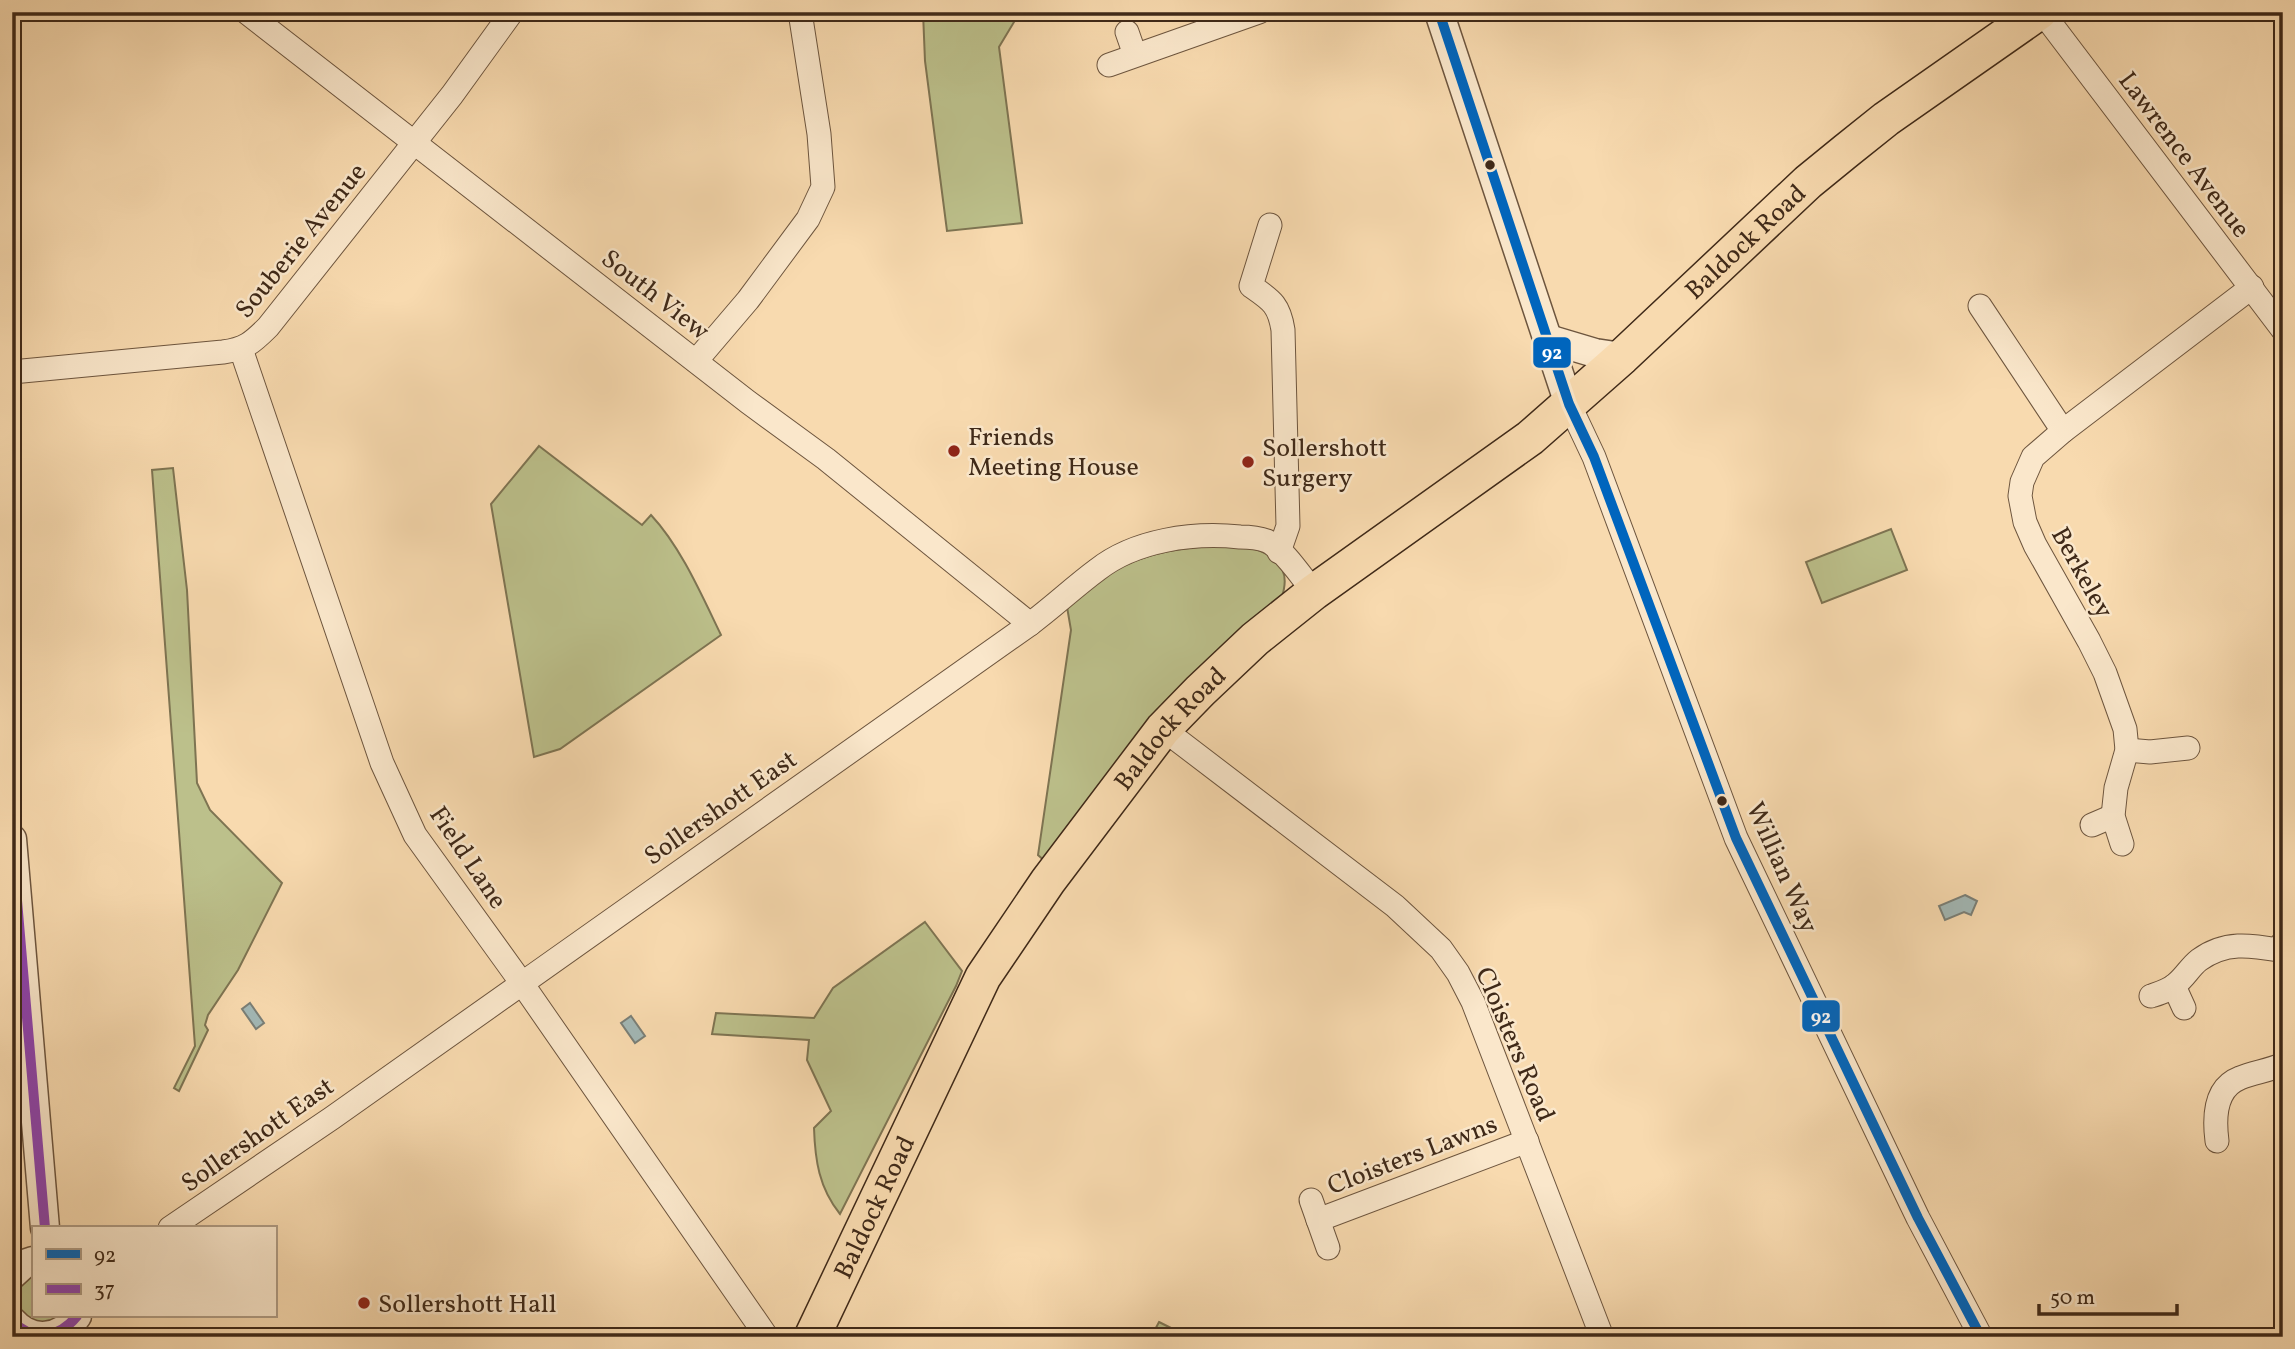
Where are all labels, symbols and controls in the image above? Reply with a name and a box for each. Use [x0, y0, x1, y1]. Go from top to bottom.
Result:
street label: Lawrence Avenue [2109, 65, 2258, 246]
street label: Souberie Avenue [228, 156, 376, 327]
unlabelled marker [1483, 158, 1497, 172]
street label: Baldock Road [1678, 177, 1815, 309]
street label: South View [593, 242, 716, 349]
line badge: 92 [1532, 336, 1572, 369]
text: 92 [1542, 341, 1562, 367]
place label: Friends Meeting House [968, 420, 1139, 486]
place label: Sollershott Surgery [1262, 431, 1387, 497]
marker: Friends Meeting House [946, 443, 962, 459]
marker: Sollershott Surgery [1240, 454, 1256, 470]
street label: Berkeley [2041, 521, 2121, 625]
street label: Baldock Road [1107, 659, 1235, 799]
street label: Sollershott East [637, 743, 805, 875]
unlabelled marker [1715, 794, 1729, 808]
street label: Willian Way [1736, 797, 1826, 939]
street label: Field Lane [420, 800, 515, 917]
street label: Cloisters Road [1465, 962, 1563, 1128]
line badge: 92 [1801, 999, 1841, 1033]
text: 92 [1811, 1005, 1831, 1031]
street label: Sollershott East [174, 1070, 342, 1202]
street label: Cloisters Lawns [1322, 1107, 1503, 1205]
street label: Baldock Road [826, 1130, 925, 1285]
legend [32, 1226, 276, 1318]
text: 92 [94, 1242, 116, 1271]
scale bar [2039, 1272, 2178, 1316]
text: 37 [94, 1276, 115, 1305]
text: 50 m [2050, 1284, 2095, 1313]
place label: Sollershott Hall [378, 1287, 556, 1323]
marker: Sollershott Hall [356, 1295, 372, 1311]

